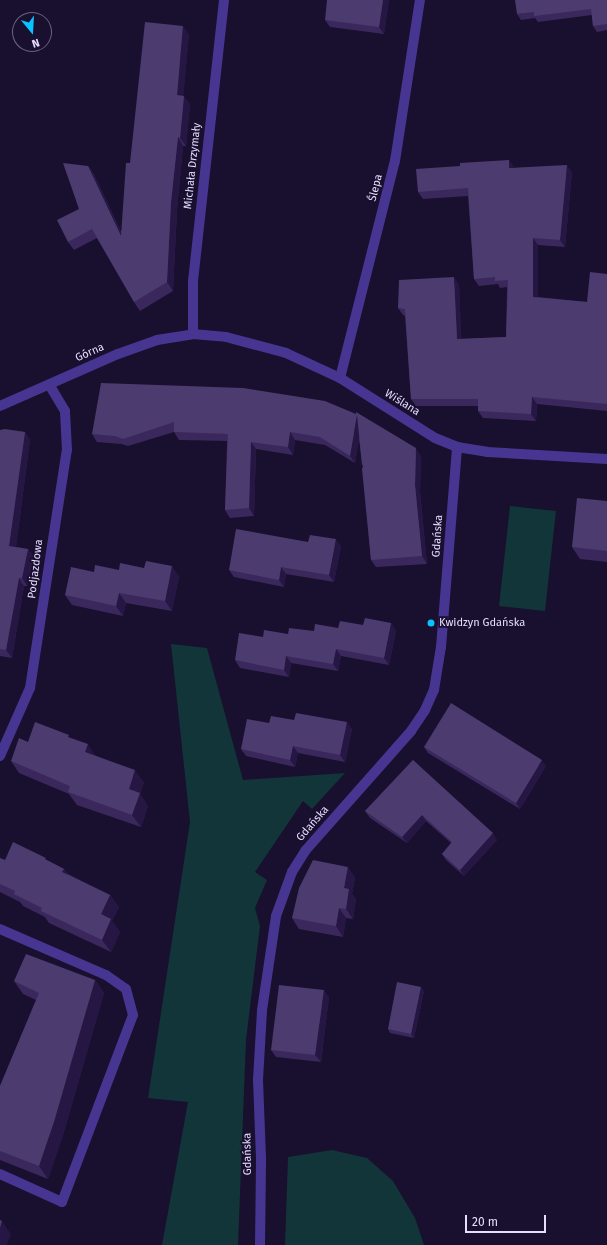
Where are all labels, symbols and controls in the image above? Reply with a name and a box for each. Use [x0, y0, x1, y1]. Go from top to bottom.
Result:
north arrow [12, 12, 52, 52]
text: N [30, 36, 41, 50]
street label: Michała Drzymały [182, 122, 204, 210]
street label: Ślepa [366, 173, 386, 203]
street label: Górna [74, 341, 106, 365]
street label: Wiślana [382, 387, 422, 419]
street label: Gdańska [430, 514, 446, 558]
street label: Podjazdowa [26, 539, 46, 599]
place label: Kwidzyn Gdańska [439, 616, 525, 630]
marker: Kwidzyn Gdańska [426, 618, 436, 628]
street label: Gdańska [294, 804, 332, 844]
street label: Gdańska [241, 1133, 255, 1175]
scale bar [467, 1207, 548, 1233]
text: 20 m [472, 1215, 498, 1229]

